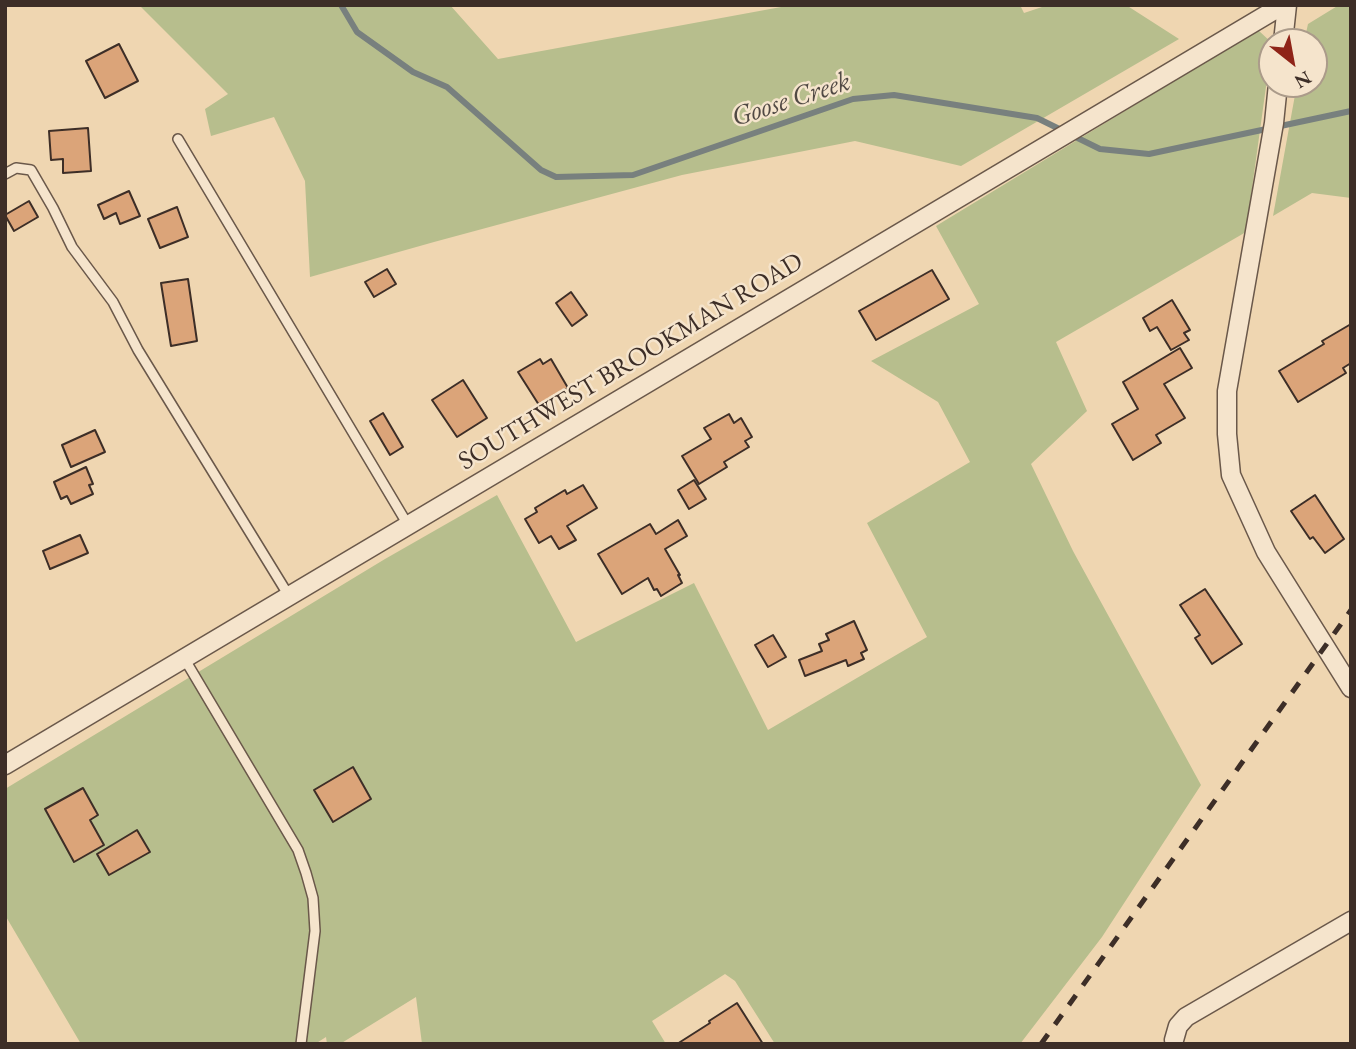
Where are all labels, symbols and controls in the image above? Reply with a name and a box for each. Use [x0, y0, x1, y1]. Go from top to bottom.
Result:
north arrow [1258, 28, 1328, 98]
water label: Goose Creek [727, 65, 855, 135]
text: N [1290, 65, 1316, 94]
street label: SOUTHWEST BROOKMAN ROAD [453, 247, 809, 477]

